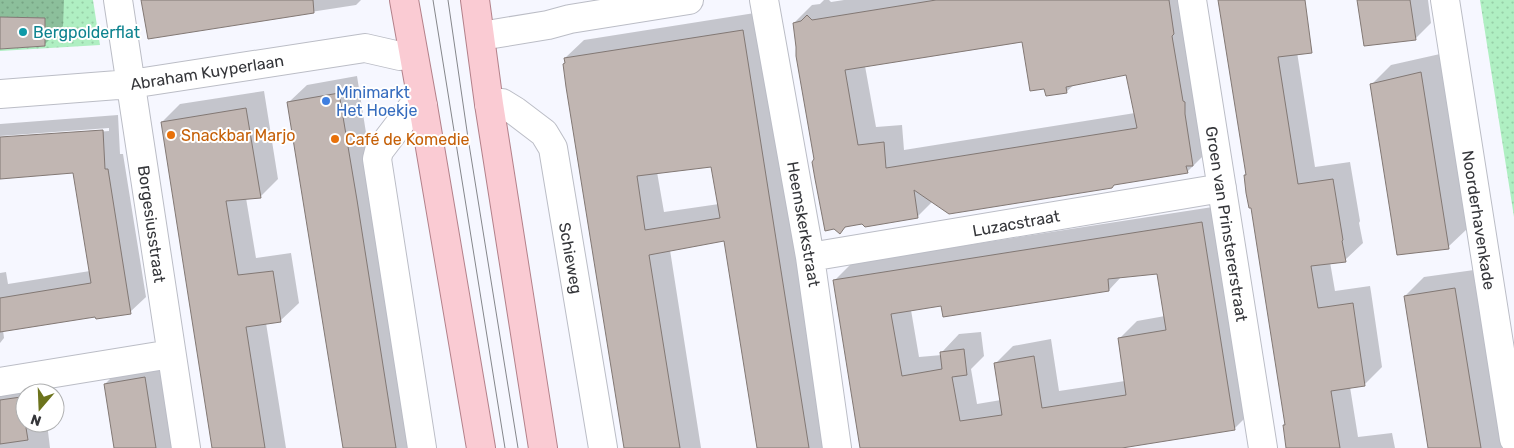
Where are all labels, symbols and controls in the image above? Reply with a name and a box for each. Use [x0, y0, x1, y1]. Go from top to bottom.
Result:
place label: Bergpolderflat [33, 23, 140, 42]
marker: Bergpolderflat [17, 26, 29, 38]
street label: Abraham Kuyperlaan [129, 51, 285, 94]
place label: Minimarkt Het Hoekje [336, 83, 417, 120]
marker: Minimarkt Het Hoekje [320, 95, 332, 107]
street label: Groen van Prinstererstraat [1202, 125, 1251, 323]
place label: Snackbar Marjo [181, 126, 295, 145]
marker: Snackbar Marjo [165, 129, 177, 141]
place label: Café de Komedie [345, 130, 470, 149]
marker: Café de Komedie [329, 133, 341, 145]
street label: Noorderhavenkade [1458, 149, 1499, 291]
street label: Heemskerkstraat [783, 160, 824, 288]
street label: Borgesiusstraat [134, 164, 169, 284]
street label: Luzacstraat [971, 206, 1061, 241]
street label: Schieweg [555, 221, 586, 295]
north arrow [15, 383, 65, 433]
text: N [28, 410, 43, 429]

